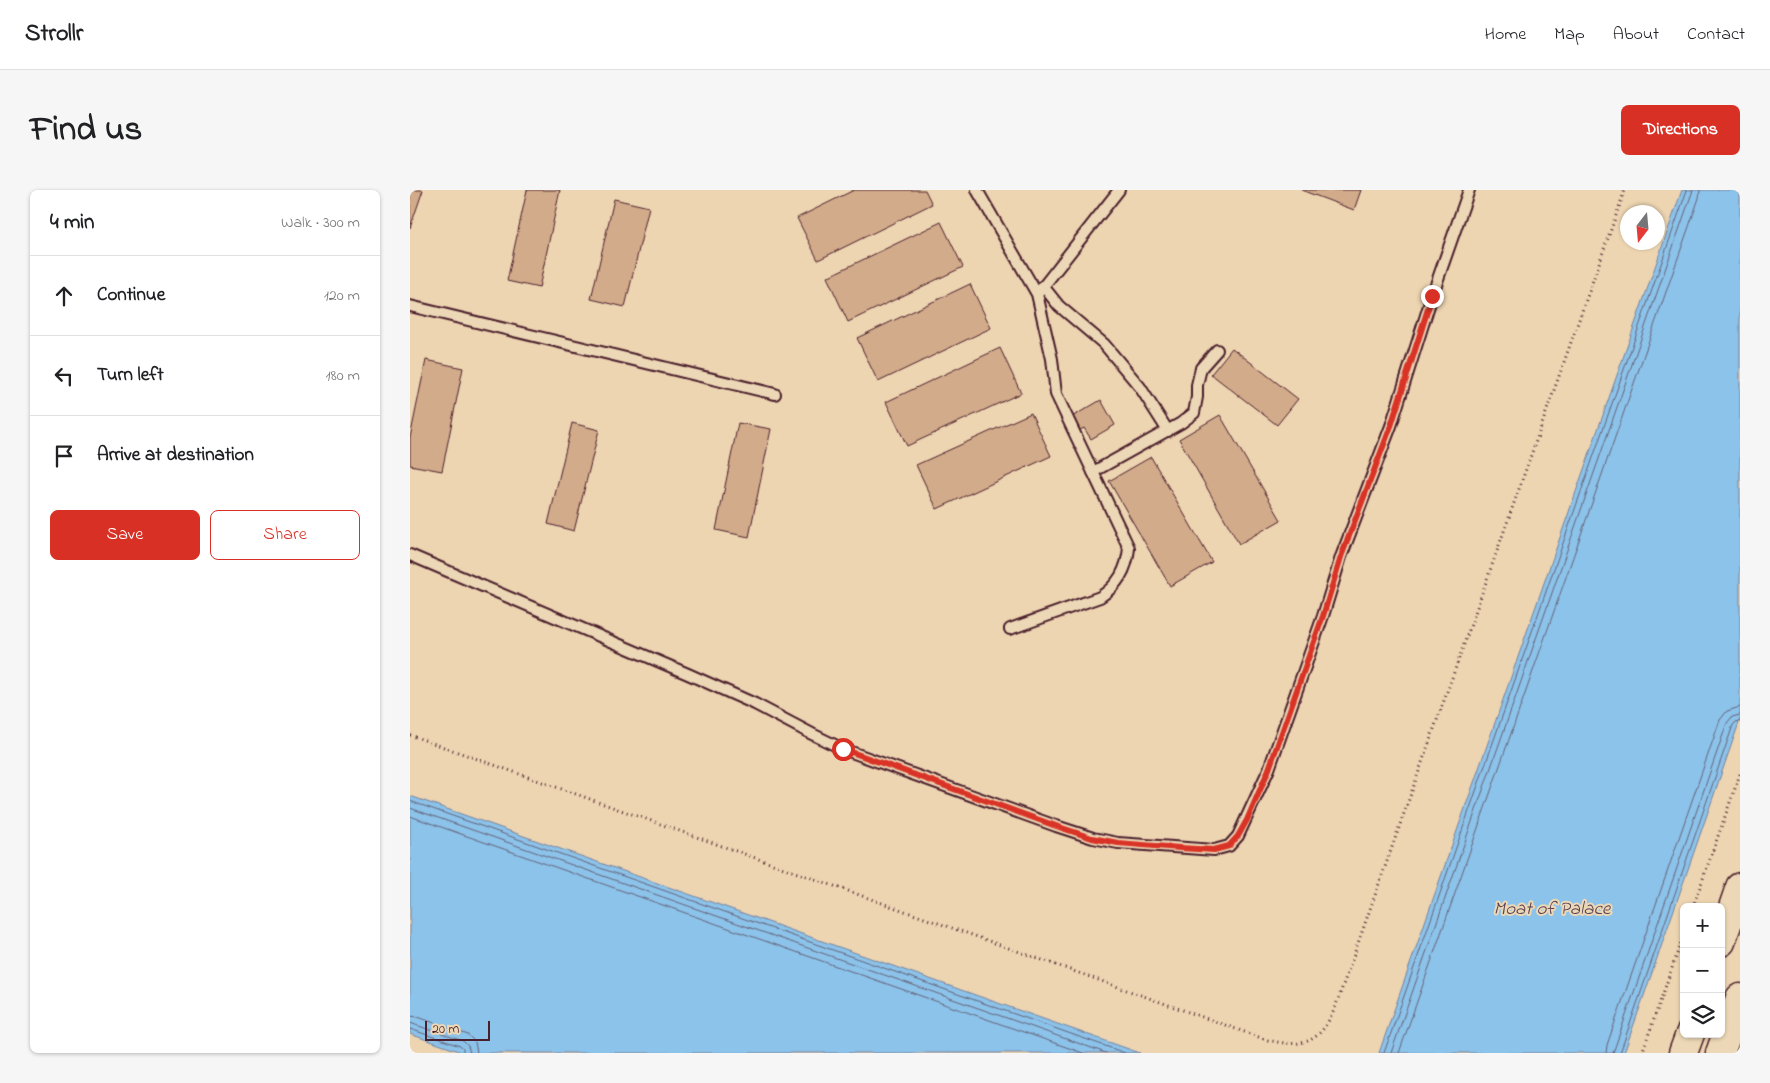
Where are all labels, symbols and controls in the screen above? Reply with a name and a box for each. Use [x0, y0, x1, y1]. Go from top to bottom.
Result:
text: Strollr [25, 17, 83, 52]
text: Home [1485, 22, 1526, 48]
text: Map [1554, 22, 1585, 48]
text: About [1613, 22, 1659, 48]
text: Contact [1687, 22, 1745, 48]
text: Find us [30, 105, 142, 156]
button: Directions [1621, 105, 1740, 155]
north arrow [1620, 205, 1665, 250]
text: 4 min [50, 208, 94, 238]
text: Walk · 300 m [281, 211, 360, 235]
icon: ahead [50, 282, 78, 310]
text: Continue [97, 282, 165, 309]
text: 120 m [324, 284, 360, 308]
route end [1421, 285, 1444, 308]
icon: left [50, 362, 78, 390]
text: Turn left [97, 362, 164, 389]
text: 180 m [326, 364, 360, 388]
icon: arrive [50, 442, 78, 470]
text: Arrive at destination [97, 442, 254, 469]
button: Save [50, 510, 200, 560]
button: Share [210, 510, 360, 560]
route start [832, 738, 855, 761]
water label: Moat of Palace [1494, 896, 1612, 923]
map controls [1680, 903, 1725, 1038]
button: + [1680, 903, 1725, 948]
button: − [1680, 948, 1725, 993]
button: layers [1680, 993, 1725, 1038]
scale bar [425, 1018, 490, 1041]
text: 20 m [432, 1019, 459, 1040]

